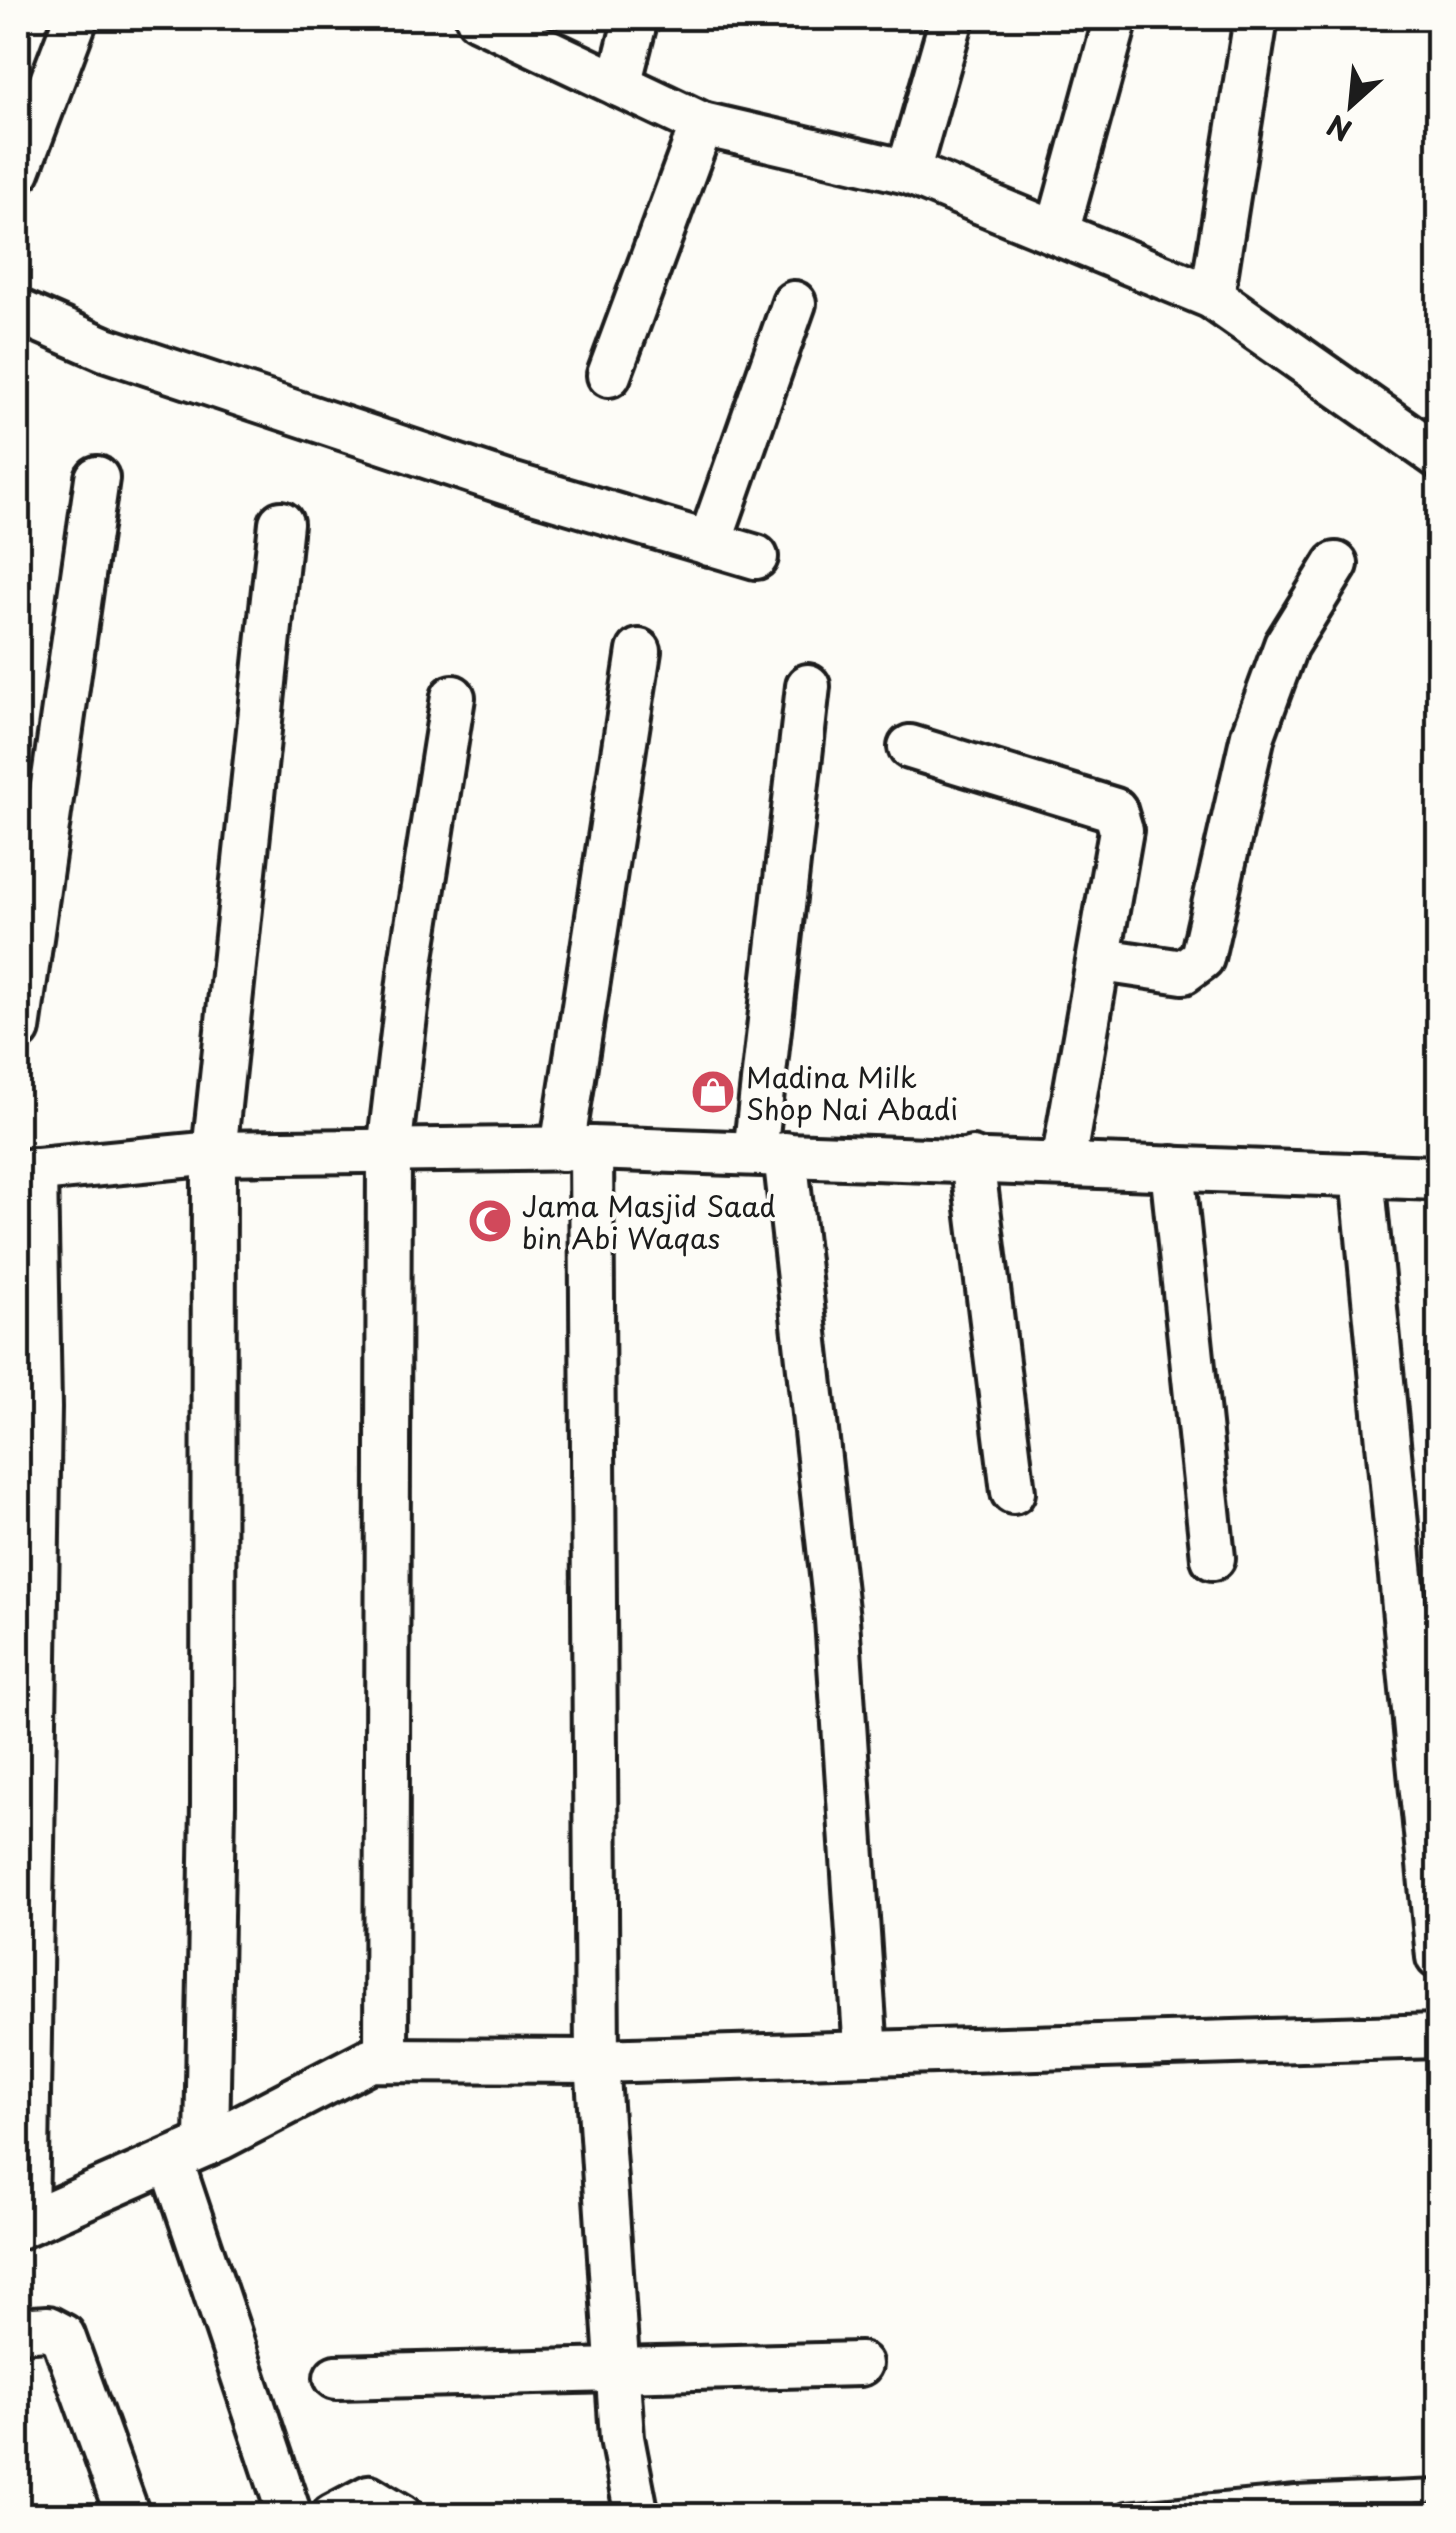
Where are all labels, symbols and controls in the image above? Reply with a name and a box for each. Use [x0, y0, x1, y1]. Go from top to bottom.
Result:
north arrow [1301, 55, 1401, 155]
text: N [1319, 104, 1359, 153]
place label: Madina Milk Shop Nai Abadi [746, 1055, 958, 1130]
shop icon: Madina Milk Shop Nai Abadi [690, 1069, 736, 1115]
place label: Jama Masjid Saad bin Abi Waqas [522, 1184, 776, 1259]
mosque icon: Jama Masjid Saad bin Abi Waqas [467, 1198, 513, 1244]

